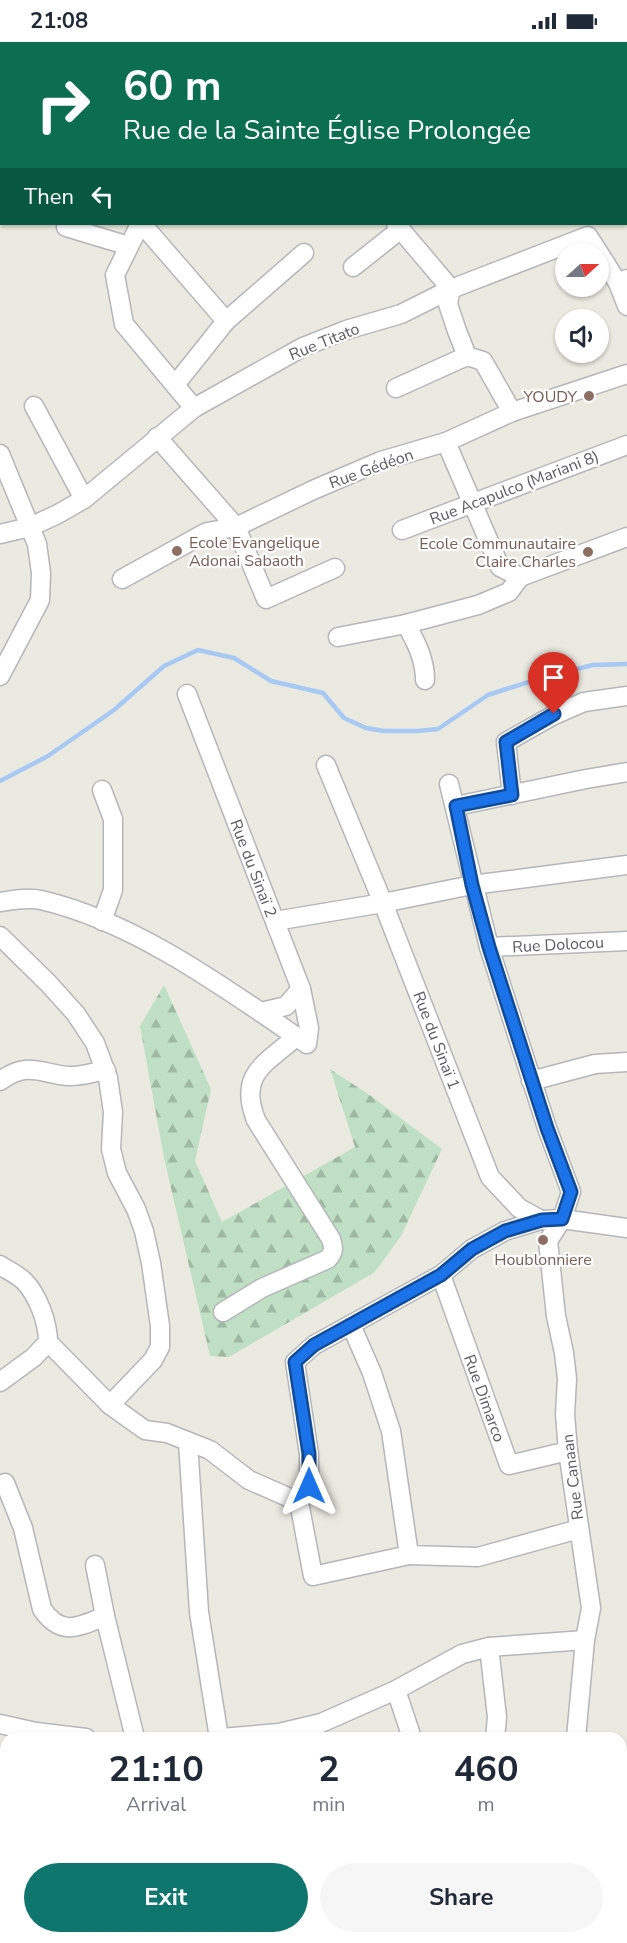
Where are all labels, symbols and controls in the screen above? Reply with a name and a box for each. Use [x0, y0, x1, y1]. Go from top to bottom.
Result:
text: 21:08 [30, 6, 88, 36]
text: 60 m [123, 58, 222, 115]
icon: right [24, 66, 102, 144]
text: Rue de la Sainte Église Prolongée [123, 112, 531, 149]
icon: left [86, 180, 119, 213]
text: Then [24, 182, 74, 212]
north arrow [555, 243, 609, 297]
map controls [555, 243, 609, 363]
button: sound [555, 309, 609, 363]
street label: Rue Titato [286, 318, 363, 366]
place label: YOUDY [523, 386, 577, 408]
marker: YOUDY [582, 389, 596, 403]
street label: Rue Gédéon [326, 444, 417, 494]
street label: Rue Acapulco (Mariani 8) [427, 445, 602, 530]
place label: Ecole Evangelique Adonai Sabaoth [189, 532, 320, 572]
place label: Ecole Communautaire Claire Charles [419, 533, 576, 573]
marker: Ecole Evangelique Adonai Sabaoth [170, 544, 184, 558]
marker: Ecole Communautaire Claire Charles [581, 545, 595, 559]
pin [528, 652, 579, 714]
icon: arrive [537, 661, 570, 694]
street label: Rue du Sinaï 2 [224, 816, 282, 921]
street label: Rue Dolocou [512, 932, 604, 958]
street label: Rue du Sinaï 1 [407, 988, 465, 1093]
marker: Houblonniere [536, 1233, 550, 1247]
place label: Houblonniere [494, 1249, 592, 1271]
street label: Rue Dimarco [458, 1351, 510, 1445]
street label: Rue Canaan [557, 1433, 589, 1521]
position arrow [277, 1454, 341, 1518]
text: 21:10 [108, 1745, 204, 1794]
text: 2 [318, 1745, 340, 1794]
text: 460 [454, 1745, 519, 1794]
text: Arrival [126, 1791, 186, 1818]
text: min [312, 1791, 345, 1818]
text: m [478, 1791, 495, 1818]
button: Exit [24, 1863, 308, 1932]
button: Share [320, 1863, 603, 1932]

